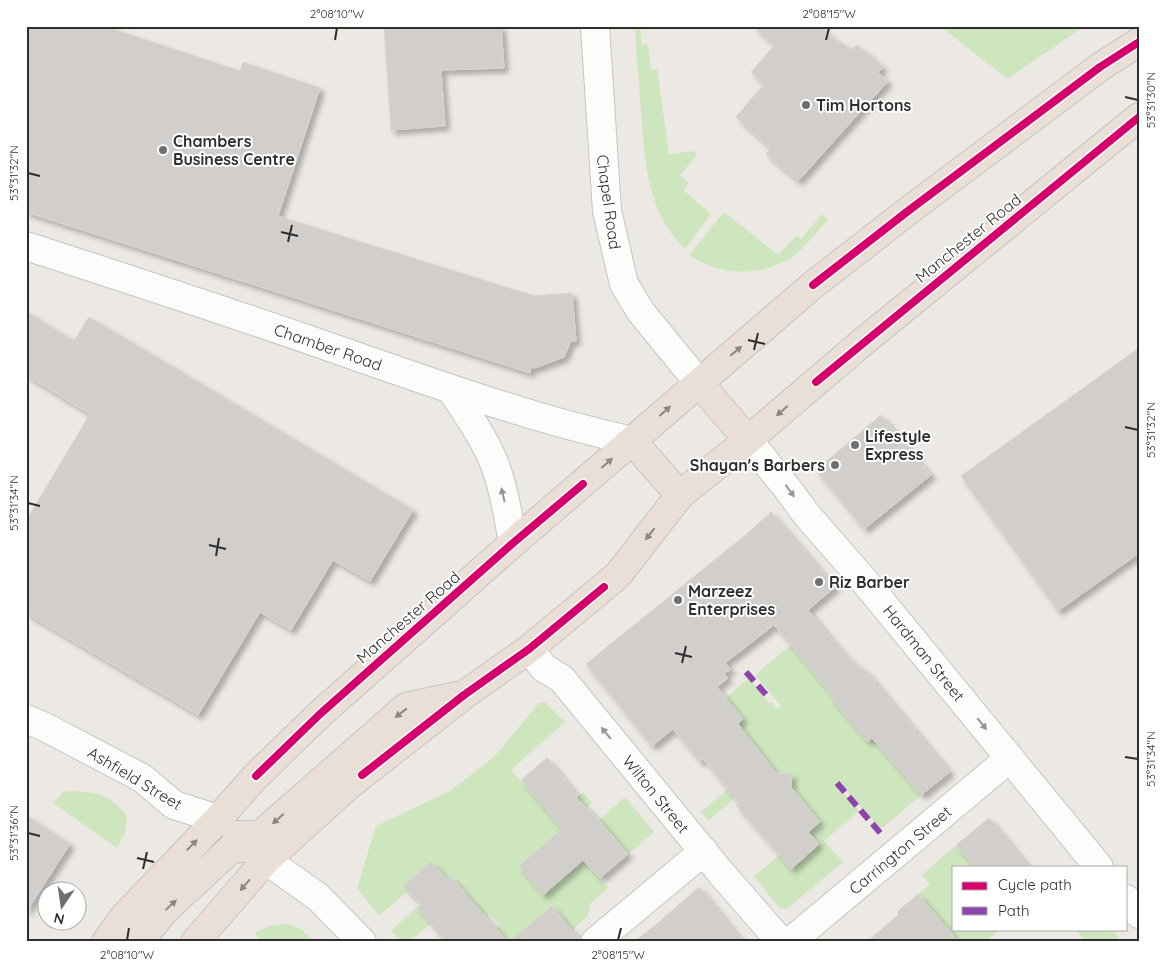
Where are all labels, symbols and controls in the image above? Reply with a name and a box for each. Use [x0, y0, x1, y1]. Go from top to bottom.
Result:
text: 2°08'10"W [310, 6, 365, 21]
text: 2°08'15"W [802, 6, 856, 21]
text: 53°31'30"N [1143, 72, 1158, 128]
place label: Tim Hortons [816, 95, 911, 115]
marker: Tim Hortons [800, 99, 812, 111]
place label: Chambers Business Centre [173, 131, 295, 169]
marker: Chambers Business Centre [157, 144, 169, 156]
text: 53°31'32"N [6, 145, 21, 201]
street label: Chapel Road [592, 153, 626, 251]
street label: Manchester Road [911, 189, 1025, 287]
street label: Chamber Road [271, 319, 385, 375]
one-way arrow [729, 345, 741, 357]
text: 53°31'32"N [1143, 402, 1158, 458]
one-way arrow [775, 405, 788, 416]
one-way arrow [658, 406, 671, 417]
place label: Lifestyle Express [865, 426, 931, 464]
marker: Lifestyle Express [849, 439, 861, 451]
place label: Shayan's Barbers [690, 455, 825, 475]
one-way arrow [601, 457, 614, 468]
marker: Shayan's Barbers [829, 459, 841, 471]
text: 53°31'34"N [6, 475, 21, 531]
one-way arrow [784, 484, 795, 497]
one-way arrow [499, 487, 507, 503]
one-way arrow [645, 527, 655, 541]
street label: Manchester Road [352, 567, 464, 667]
place label: Riz Barber [829, 572, 910, 592]
marker: Riz Barber [813, 576, 825, 588]
place label: Marzeez Enterprises [688, 581, 775, 619]
marker: Marzeez Enterprises [672, 594, 684, 606]
street label: Hardman Street [879, 601, 969, 705]
one-way arrow [395, 707, 408, 718]
one-way arrow [977, 718, 988, 731]
one-way arrow [600, 727, 611, 740]
text: 53°31'34"N [1143, 731, 1158, 787]
street label: Ashfield Street [84, 742, 186, 814]
street label: Wilton Street [618, 751, 694, 837]
street label: Carrington Street [845, 801, 955, 899]
text: 53°31'36"N [6, 805, 21, 861]
one-way arrow [272, 813, 285, 824]
one-way arrow [186, 840, 198, 852]
legend [952, 866, 1128, 930]
text: Cycle path [998, 875, 1072, 894]
one-way arrow [239, 879, 250, 892]
north arrow [38, 880, 88, 930]
one-way arrow [164, 899, 176, 911]
text: Path [998, 901, 1030, 920]
text: N [52, 909, 66, 929]
text: 2°08'10"W [100, 947, 155, 962]
text: 2°08'15"W [591, 947, 645, 962]

